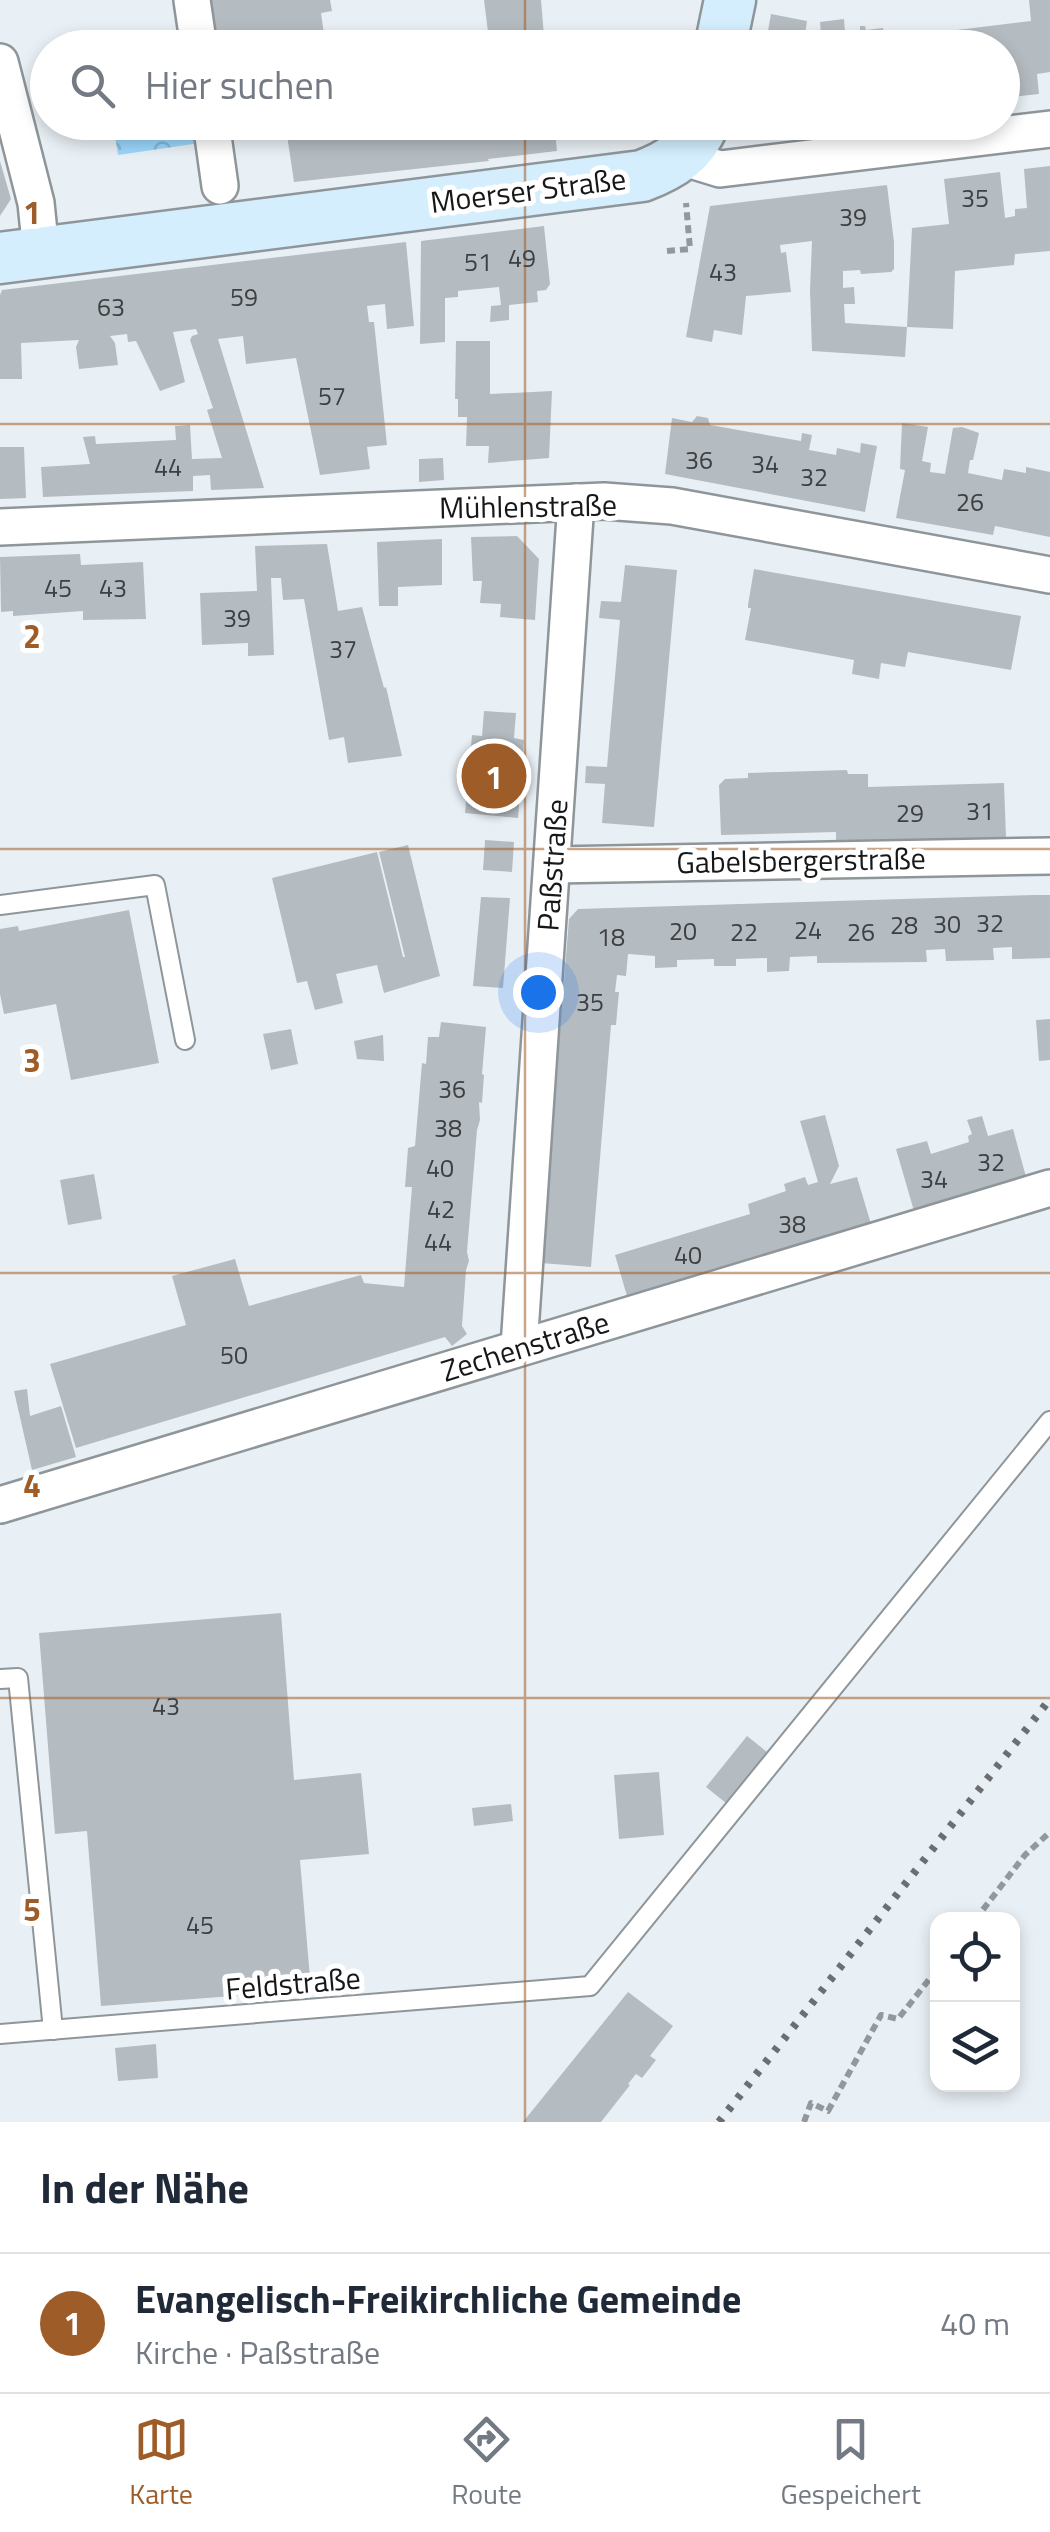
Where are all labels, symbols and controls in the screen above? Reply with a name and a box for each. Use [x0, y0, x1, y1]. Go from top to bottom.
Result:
search box [30, 30, 1020, 140]
text: Hier suchen [145, 56, 334, 114]
icon: search [65, 58, 120, 113]
street label: Moerser Straße [428, 155, 628, 225]
house number: 35 [961, 179, 989, 217]
text: 1 [23, 188, 41, 236]
house number: 39 [839, 198, 867, 236]
house number: 49 [508, 239, 536, 277]
house number: 51 [464, 243, 492, 281]
house number: 43 [709, 253, 737, 291]
house number: 59 [230, 278, 258, 316]
house number: 63 [97, 288, 125, 326]
house number: 57 [318, 377, 346, 415]
house number: 36 [685, 441, 713, 479]
house number: 34 [751, 445, 779, 483]
house number: 44 [154, 448, 182, 486]
house number: 32 [800, 458, 828, 496]
street label: Mühlenstraße [439, 481, 617, 531]
house number: 26 [956, 483, 984, 521]
house number: 45 [44, 569, 72, 607]
house number: 43 [99, 569, 127, 607]
house number: 39 [223, 599, 251, 637]
text: 2 [23, 612, 41, 660]
house number: 37 [329, 630, 357, 668]
pin: 1 [462, 738, 526, 814]
house number: 31 [966, 792, 994, 830]
house number: 29 [896, 794, 924, 832]
street label: Paßstraße [524, 797, 580, 933]
street label: Gabelsbergerstraße [676, 835, 926, 885]
house number: 32 [976, 904, 1004, 942]
house number: 30 [933, 905, 961, 943]
house number: 28 [890, 906, 918, 944]
house number: 24 [794, 911, 822, 949]
house number: 20 [669, 912, 697, 950]
house number: 22 [730, 913, 758, 951]
house number: 26 [847, 913, 875, 951]
house number: 18 [597, 918, 625, 956]
your location [513, 967, 564, 1018]
house number: 35 [576, 983, 604, 1021]
text: 3 [23, 1036, 41, 1084]
house number: 36 [438, 1070, 466, 1108]
house number: 38 [434, 1109, 462, 1147]
house number: 32 [977, 1143, 1005, 1181]
house number: 40 [426, 1149, 454, 1187]
house number: 34 [920, 1160, 948, 1198]
house number: 42 [427, 1190, 455, 1228]
house number: 38 [778, 1205, 806, 1243]
house number: 44 [424, 1223, 452, 1261]
house number: 40 [674, 1236, 702, 1274]
street label: Zechenstraße [435, 1299, 615, 1393]
house number: 50 [220, 1336, 248, 1374]
text: 4 [23, 1461, 41, 1509]
house number: 43 [152, 1687, 180, 1725]
text: 5 [23, 1885, 41, 1933]
house number: 45 [186, 1906, 214, 1944]
map controls [930, 1912, 1020, 2092]
button: locate [930, 1912, 1020, 2002]
street label: Feldstraße [224, 1954, 362, 2012]
button: layers [930, 2002, 1020, 2092]
text: In der Nähe [40, 2155, 249, 2219]
text: Evangelisch-Freikirchliche Gemeinde [135, 2270, 741, 2328]
text: 1 [64, 2299, 81, 2347]
text: 40 m [940, 2299, 1010, 2347]
text: Kirche · Paßstraße [135, 2328, 380, 2376]
tab: Karte [129, 2412, 193, 2515]
tab: Route [451, 2412, 522, 2515]
tab: Gespeichert [780, 2412, 921, 2515]

